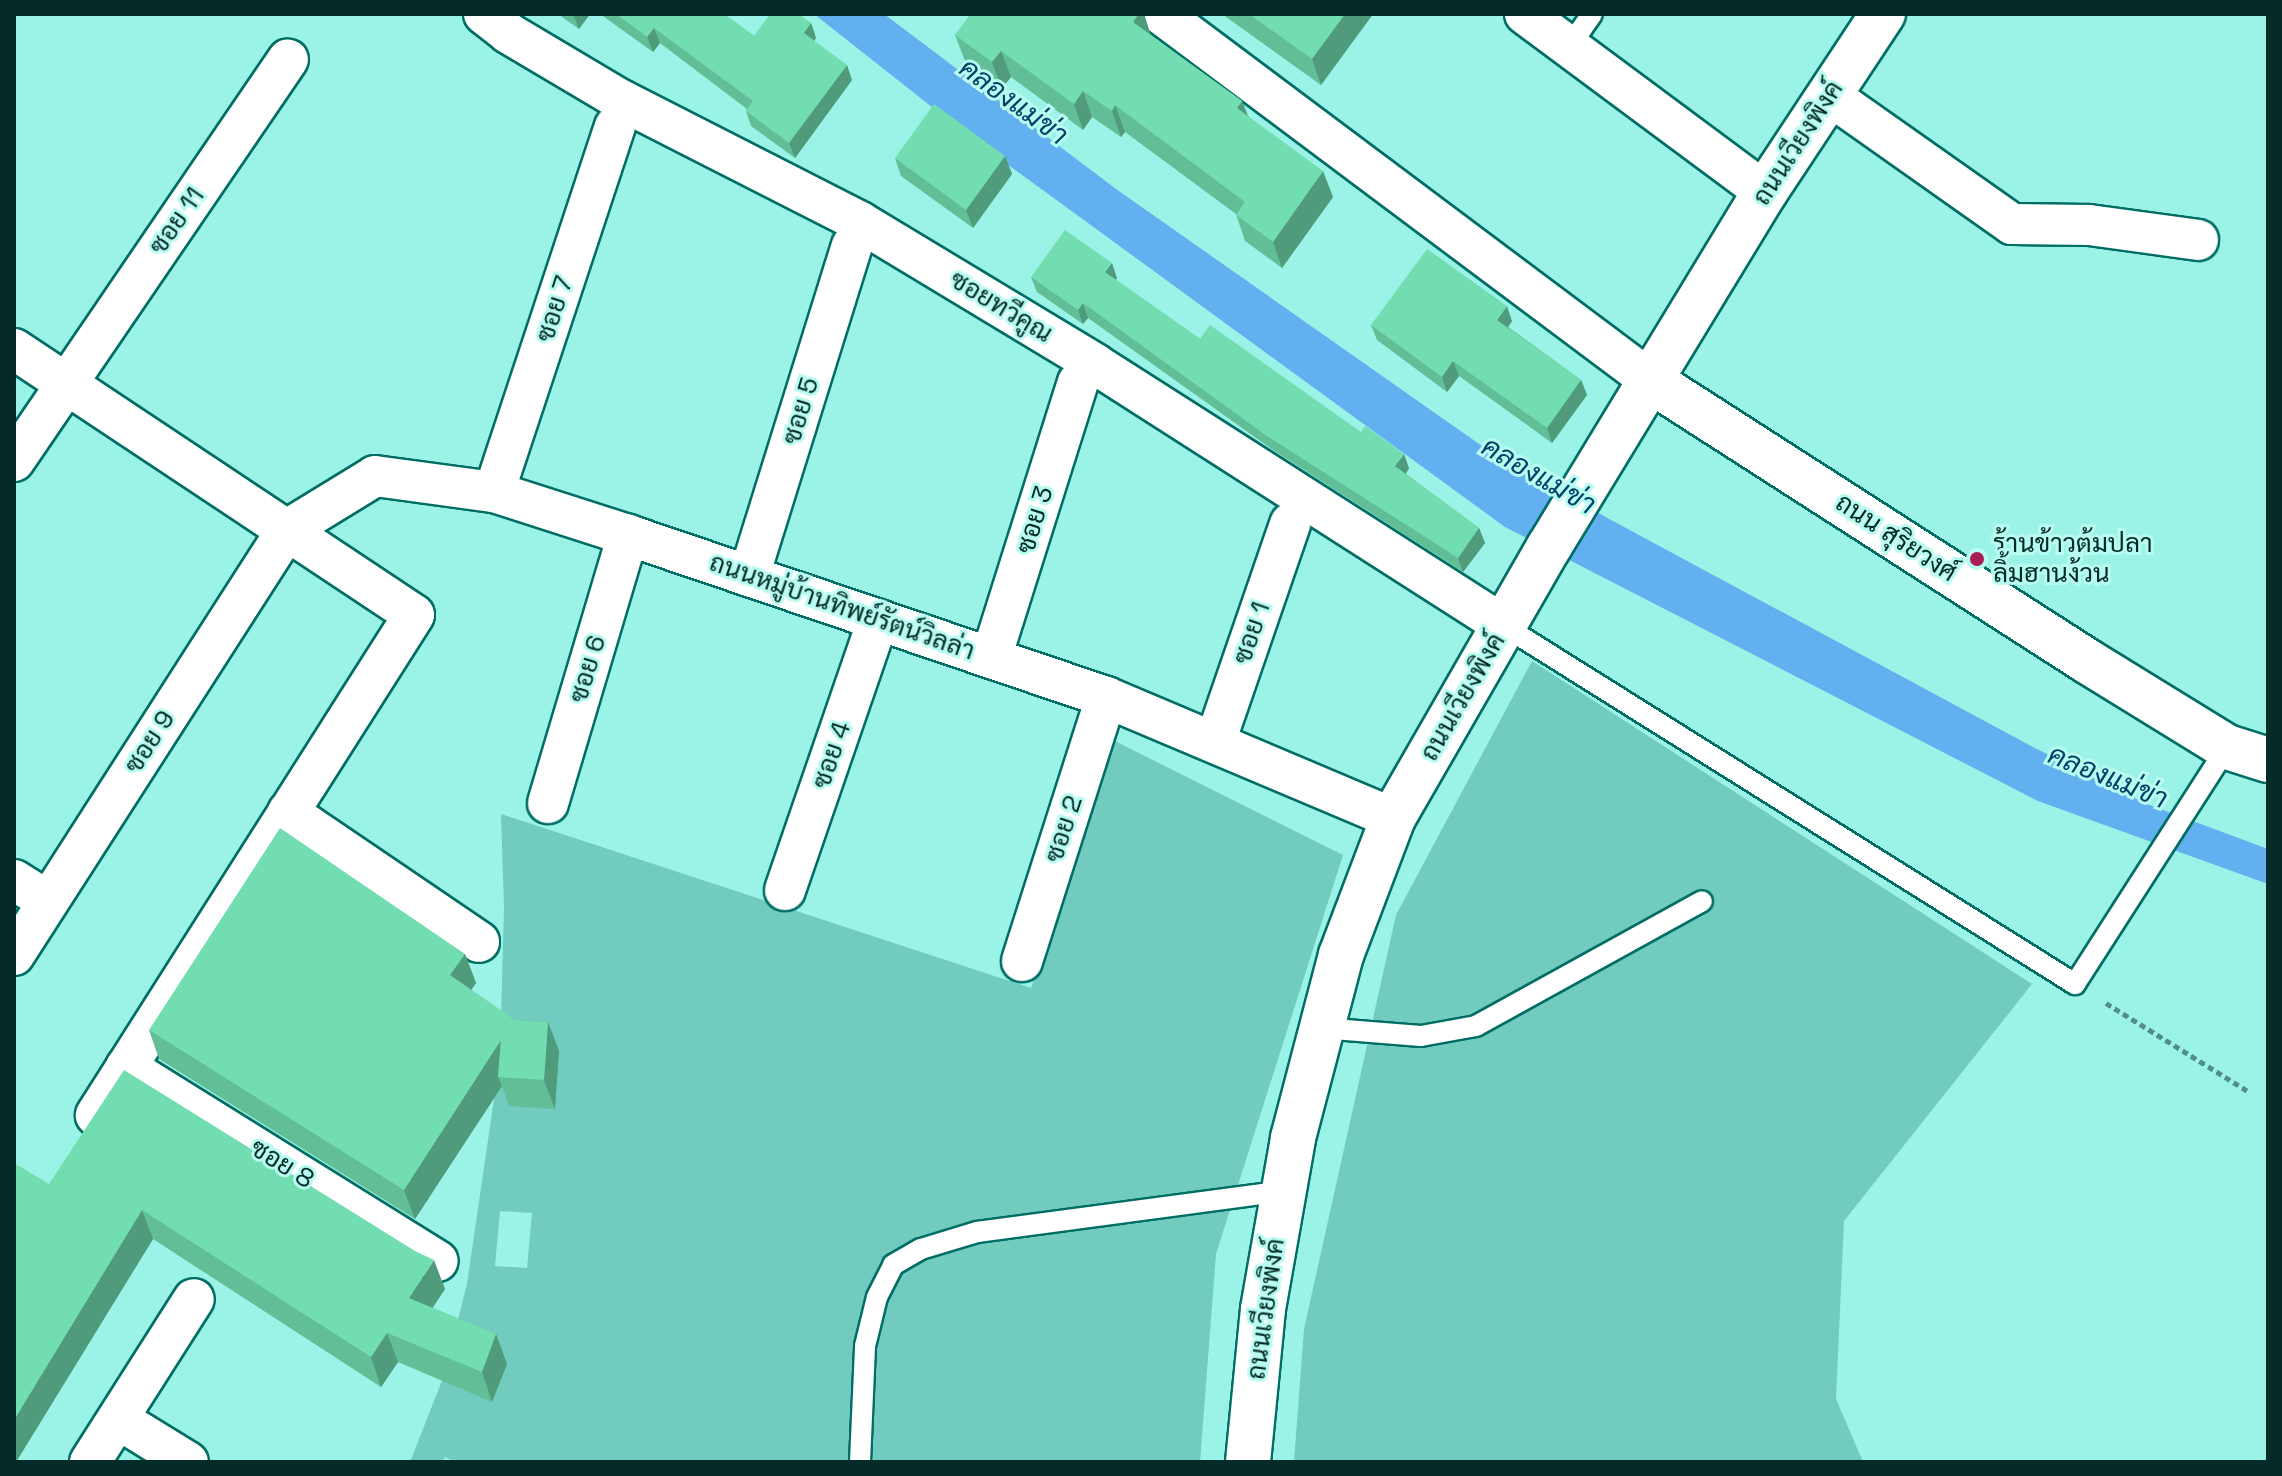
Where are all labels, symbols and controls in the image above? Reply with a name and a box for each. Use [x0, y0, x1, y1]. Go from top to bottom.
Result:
water label: คลองแม่ข่า [953, 50, 1075, 152]
street label: ถนนเวียงพิงค์ [1746, 75, 1850, 211]
street label: ซอย 11 [143, 182, 211, 260]
street label: ซอยทวีคูณ [944, 264, 1058, 350]
street label: ซอย 7 [530, 272, 580, 346]
street label: ซอย 5 [776, 374, 826, 448]
water label: คลองแม่ข่า [1476, 429, 1602, 521]
street label: ซอย 3 [1010, 483, 1060, 557]
street label: ถนน สุริยวงศ์ [1830, 487, 1962, 589]
place label: ร้านข้าวต้มปลา ลิ้มฮานง้วน [1993, 528, 2153, 590]
street label: ถนนหมู่บ้านทิพย์รัตน์วิลล่า [705, 547, 979, 667]
marker: ร้านข้าวต้มปลา ลิ้มฮานง้วน [1968, 550, 1986, 568]
street label: ซอย 1 [1227, 598, 1277, 668]
street label: ถนนเวียงพิงค์ [1414, 628, 1512, 766]
street label: ซอย 6 [563, 632, 613, 706]
street label: ซอย 9 [118, 705, 182, 779]
street label: ซอย 4 [806, 717, 858, 793]
water label: คลองแม่ข่า [2043, 737, 2173, 815]
street label: ซอย 2 [1039, 792, 1089, 866]
street label: ซอย 8 [244, 1132, 320, 1196]
street label: ถนนเวียงพิงค์ [1241, 1236, 1291, 1382]

